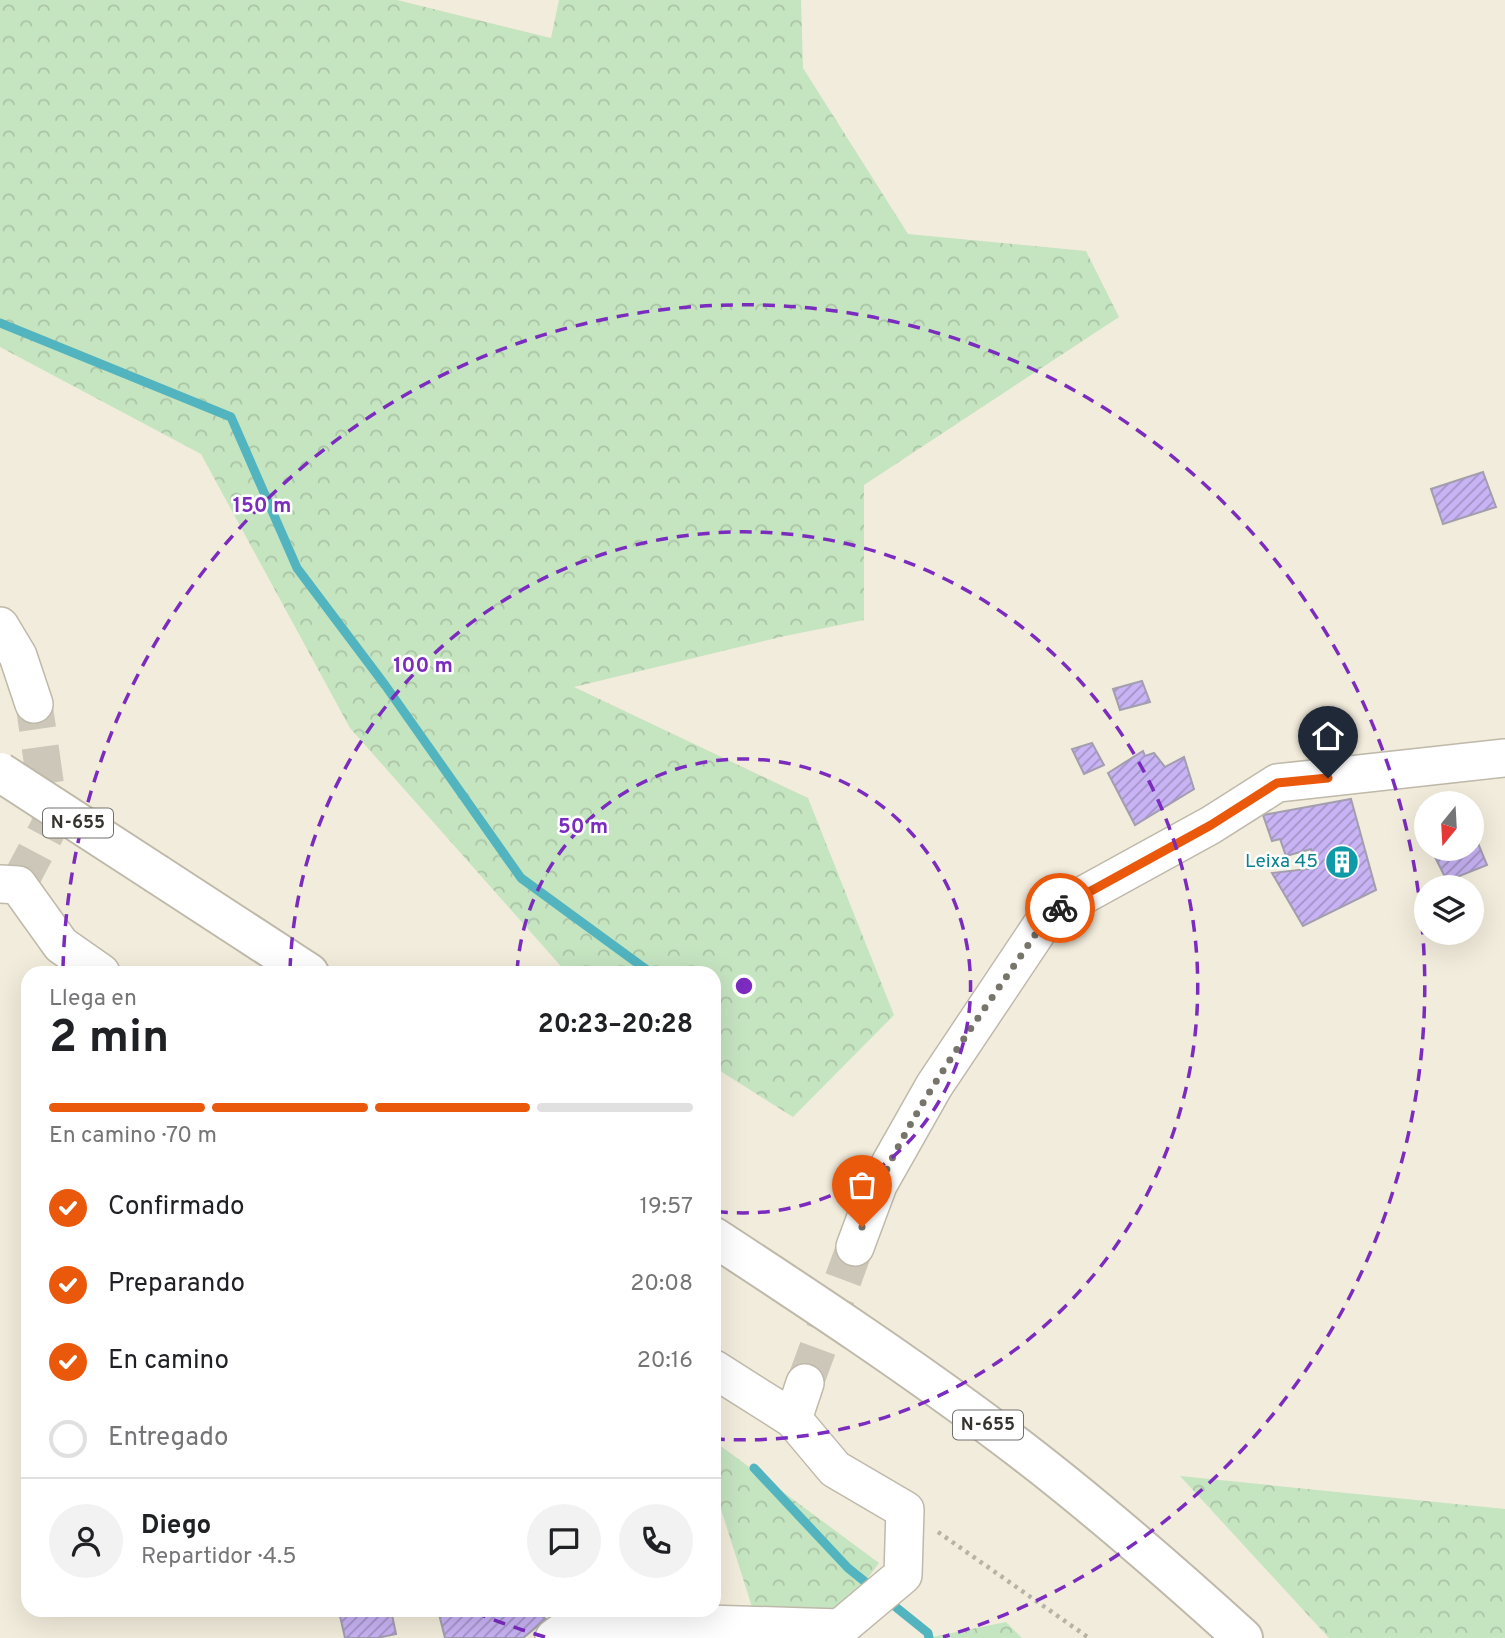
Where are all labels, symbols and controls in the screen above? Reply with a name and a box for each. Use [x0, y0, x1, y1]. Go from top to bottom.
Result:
text: 150 m [233, 493, 291, 520]
text: 100 m [393, 653, 453, 680]
pin [1298, 706, 1358, 778]
icon: home [1309, 717, 1347, 755]
north arrow [1414, 791, 1484, 861]
map controls [1414, 791, 1484, 945]
road number: N-655 [43, 808, 113, 838]
text: 50 m [558, 814, 608, 841]
building icon: Leixa 45 [1323, 843, 1361, 881]
place label: Leixa 45 [1245, 850, 1318, 874]
courier [1025, 873, 1095, 943]
button: layers [1414, 875, 1484, 945]
icon: bike [1041, 889, 1079, 927]
centre of rings [732, 974, 756, 998]
text: Llega en [49, 985, 137, 1014]
text: 20:23–20:28 [538, 1009, 693, 1042]
text: 2 min [49, 1010, 169, 1069]
text: En camino · 70 m [49, 1122, 217, 1151]
pin [832, 1155, 892, 1227]
icon: bag [843, 1166, 881, 1204]
icon: check [49, 1189, 87, 1227]
text: Confirmado [108, 1191, 245, 1224]
text: 19:57 [639, 1193, 693, 1222]
icon: check [49, 1266, 87, 1304]
text: Preparando [108, 1268, 245, 1301]
text: 20:08 [630, 1270, 693, 1299]
icon: check [49, 1343, 87, 1381]
text: En camino [108, 1345, 229, 1378]
text: 20:16 [637, 1347, 693, 1376]
road number: N-655 [953, 1410, 1023, 1440]
text: Entregado [108, 1422, 228, 1455]
button: person [49, 1504, 123, 1578]
button: chat [527, 1504, 601, 1578]
button: phone [619, 1504, 693, 1578]
text: Diego [141, 1510, 211, 1543]
text: Repartidor · 4.5 [141, 1543, 297, 1572]

